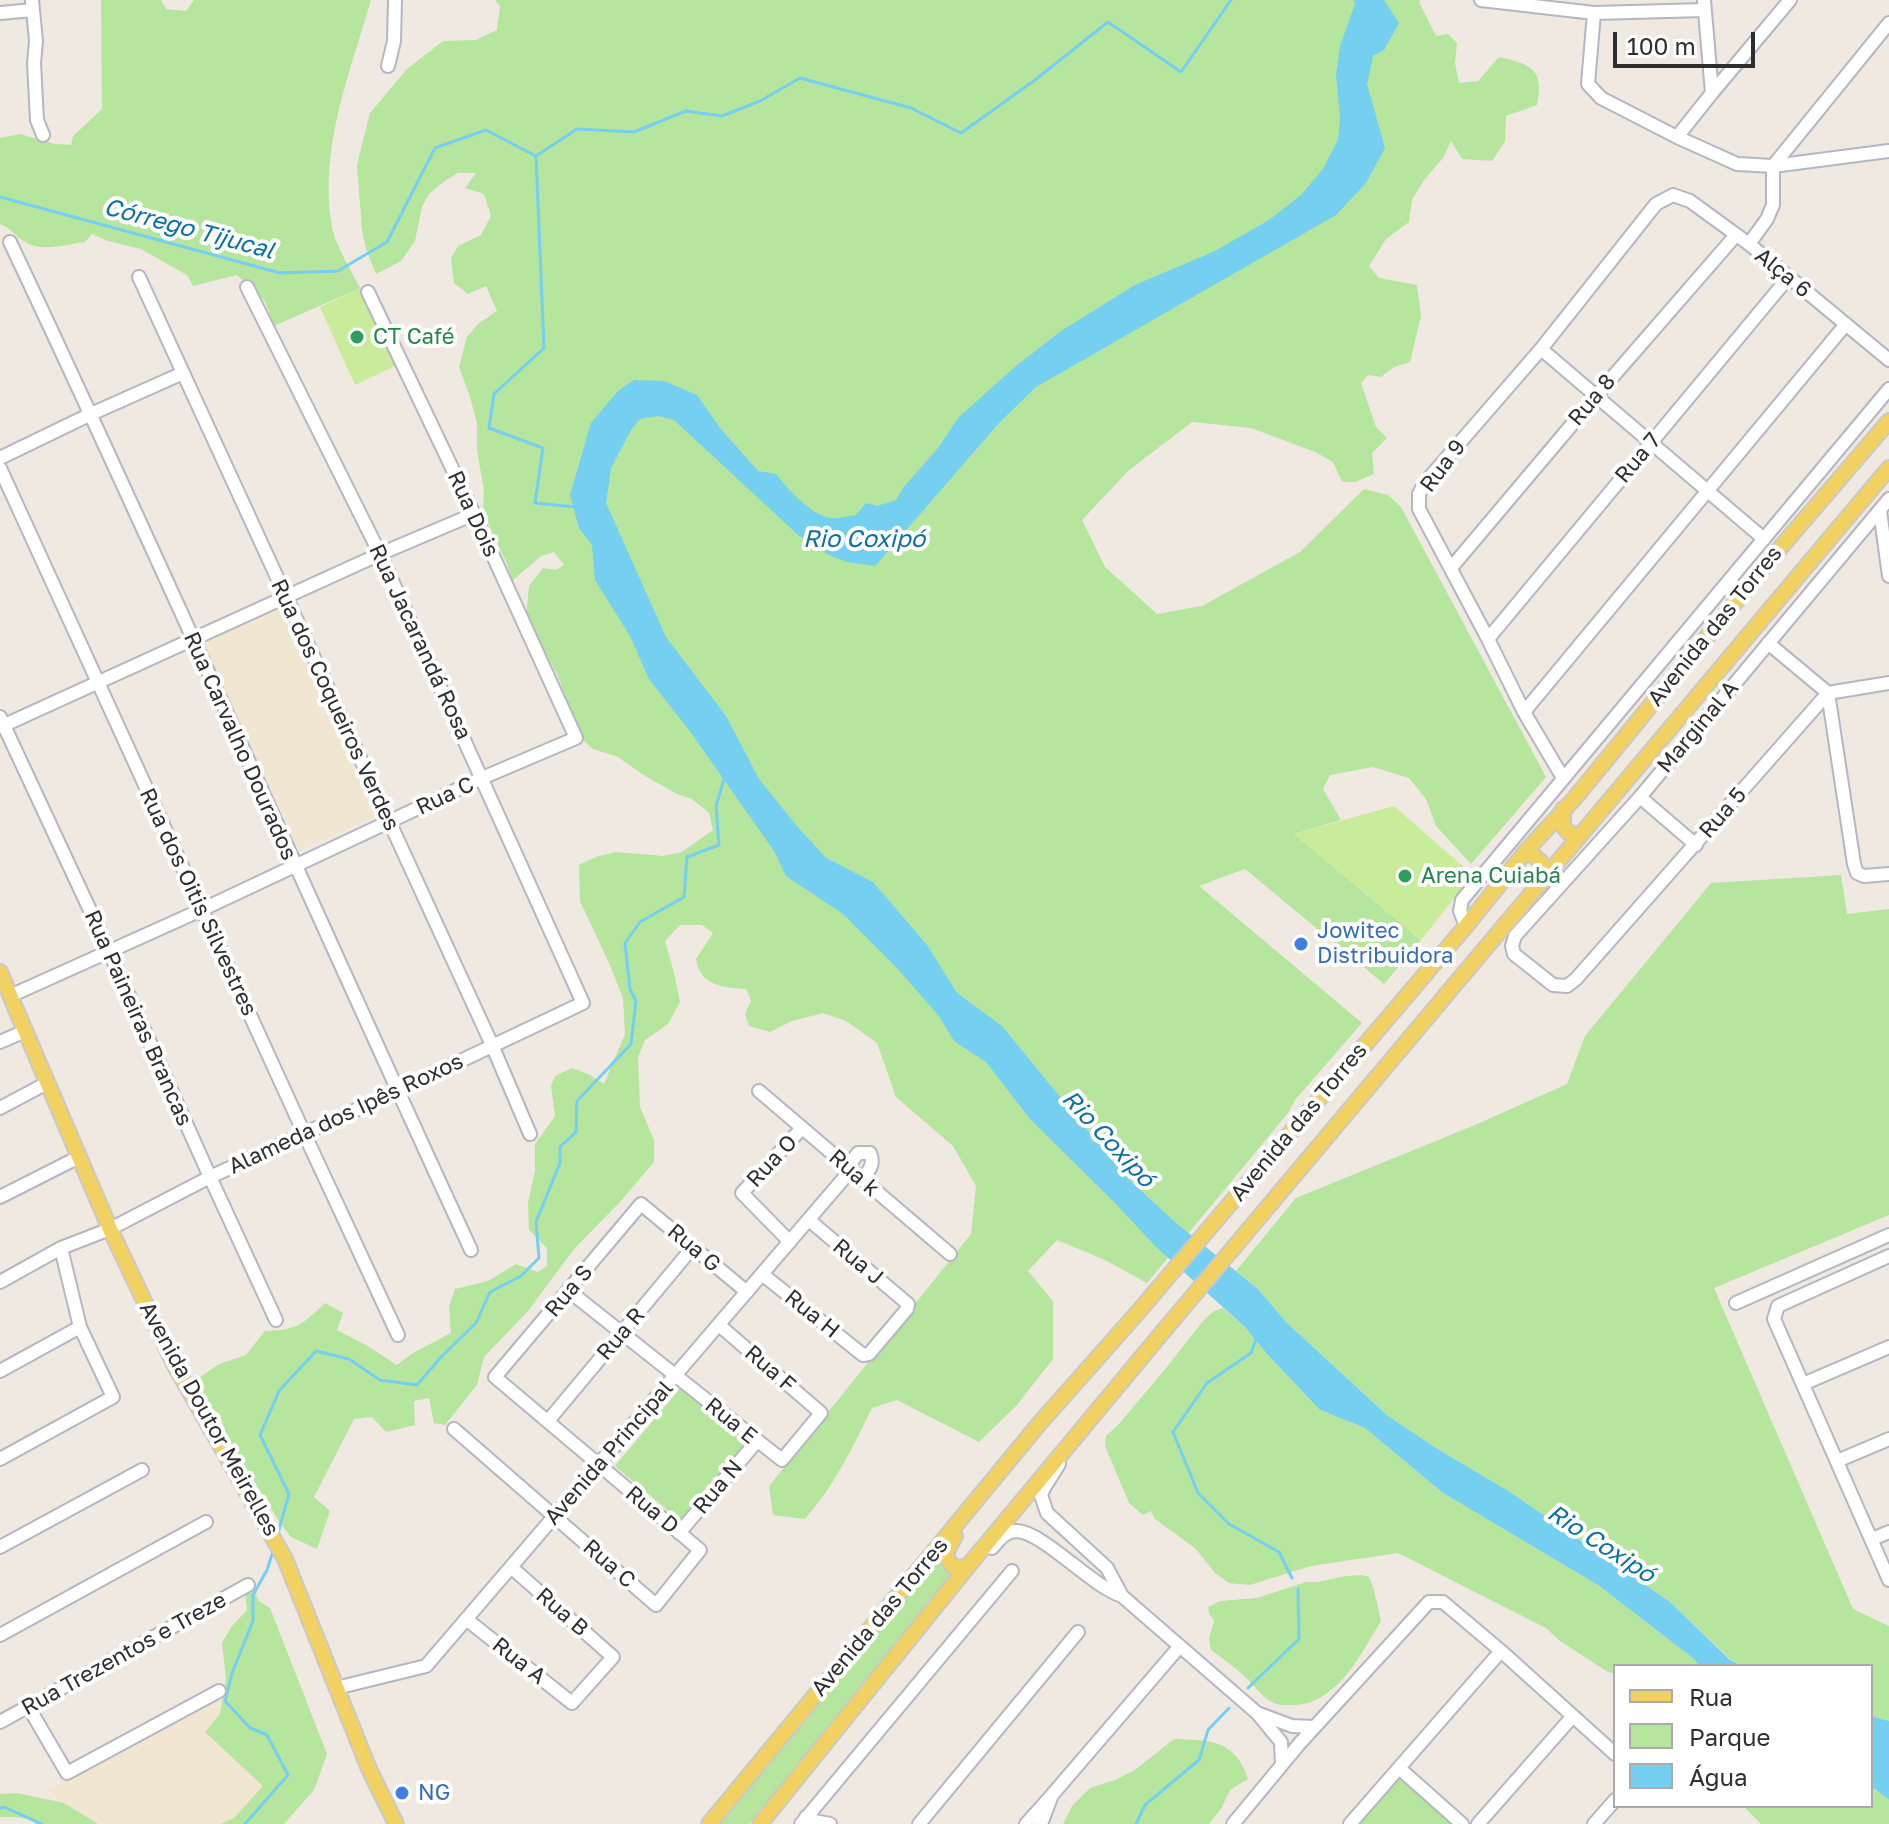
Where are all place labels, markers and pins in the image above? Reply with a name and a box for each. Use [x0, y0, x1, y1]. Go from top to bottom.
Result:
place label: CT Café [373, 324, 455, 350]
marker: CT Café [348, 328, 366, 346]
place label: Arena Cuiabá [1421, 863, 1561, 889]
marker: Arena Cuiabá [1396, 867, 1414, 885]
place label: Jowitec Distribuidora [1317, 918, 1453, 970]
marker: Jowitec Distribuidora [1292, 935, 1310, 953]
place label: NG [418, 1780, 450, 1806]
marker: NG [393, 1784, 411, 1802]

